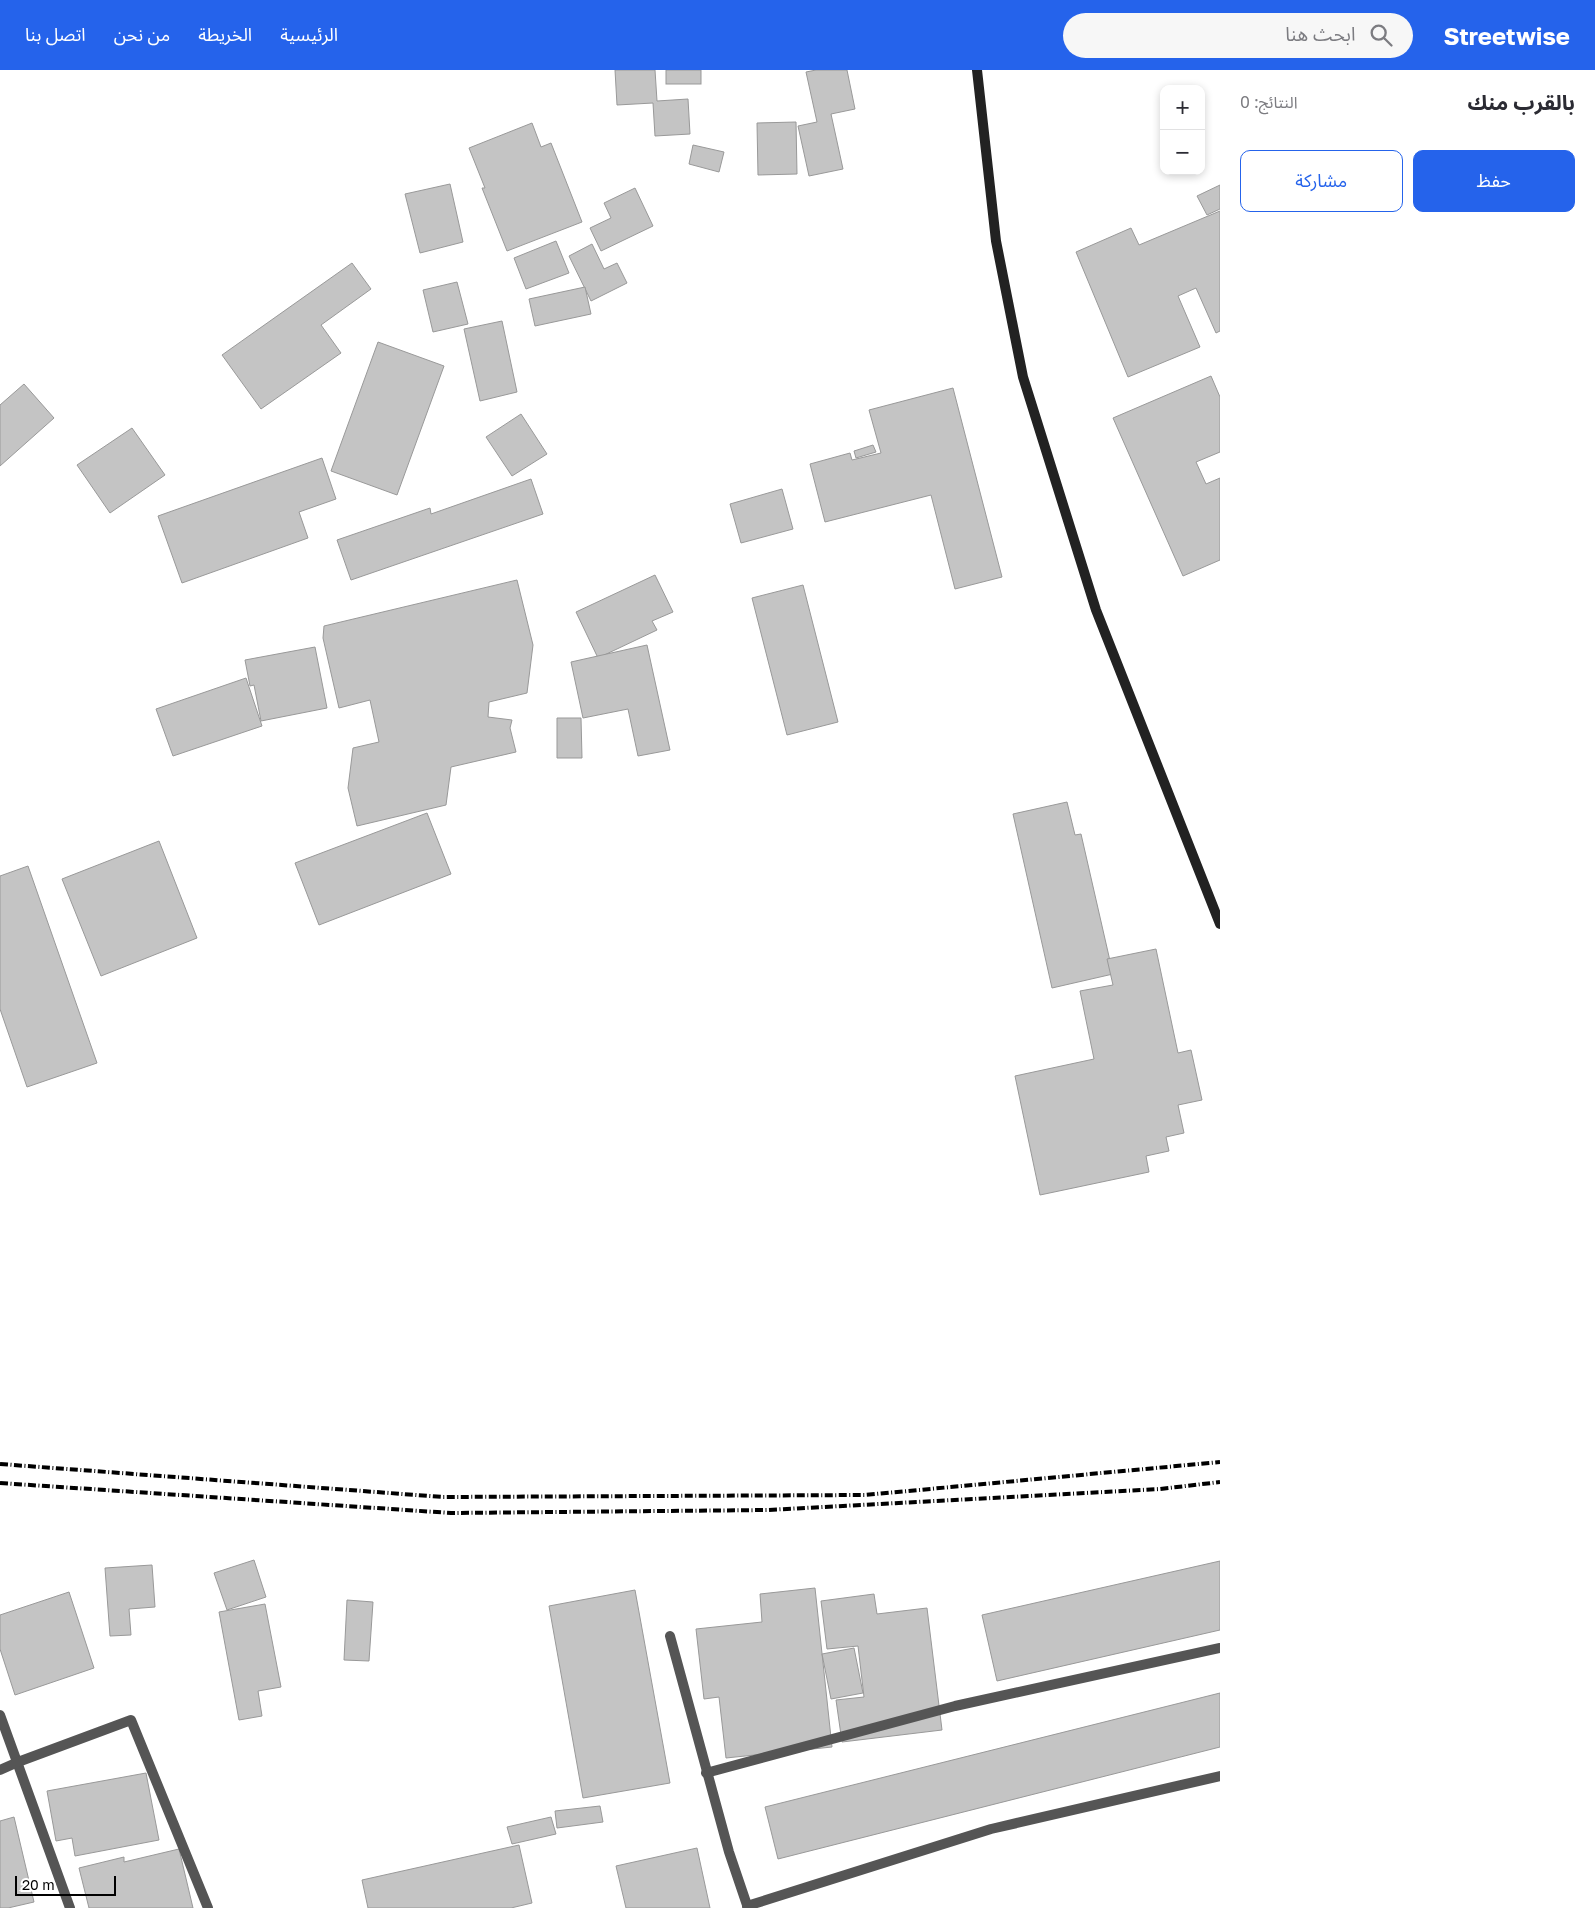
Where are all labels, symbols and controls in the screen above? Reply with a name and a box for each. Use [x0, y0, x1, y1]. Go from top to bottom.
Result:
search box [1063, 13, 1413, 58]
icon: search [1367, 21, 1395, 49]
text: Streetwise [1443, 21, 1570, 50]
text: ابحث هنا [1285, 22, 1355, 45]
text: اتصل بنا [25, 23, 86, 45]
text: من نحن [114, 23, 170, 45]
text: الخريطة [198, 23, 252, 45]
text: الرئيسية [280, 23, 338, 45]
map controls [1160, 85, 1205, 175]
button: + [1160, 85, 1205, 130]
text: بالقرب منك [1467, 89, 1575, 115]
text: النتائج: 0 [1240, 92, 1298, 112]
button: − [1160, 130, 1205, 175]
button: مشاركة [1240, 150, 1403, 212]
button: حفظ [1413, 150, 1575, 212]
scale bar [15, 1873, 116, 1896]
text: 20 m [22, 1876, 55, 1893]

